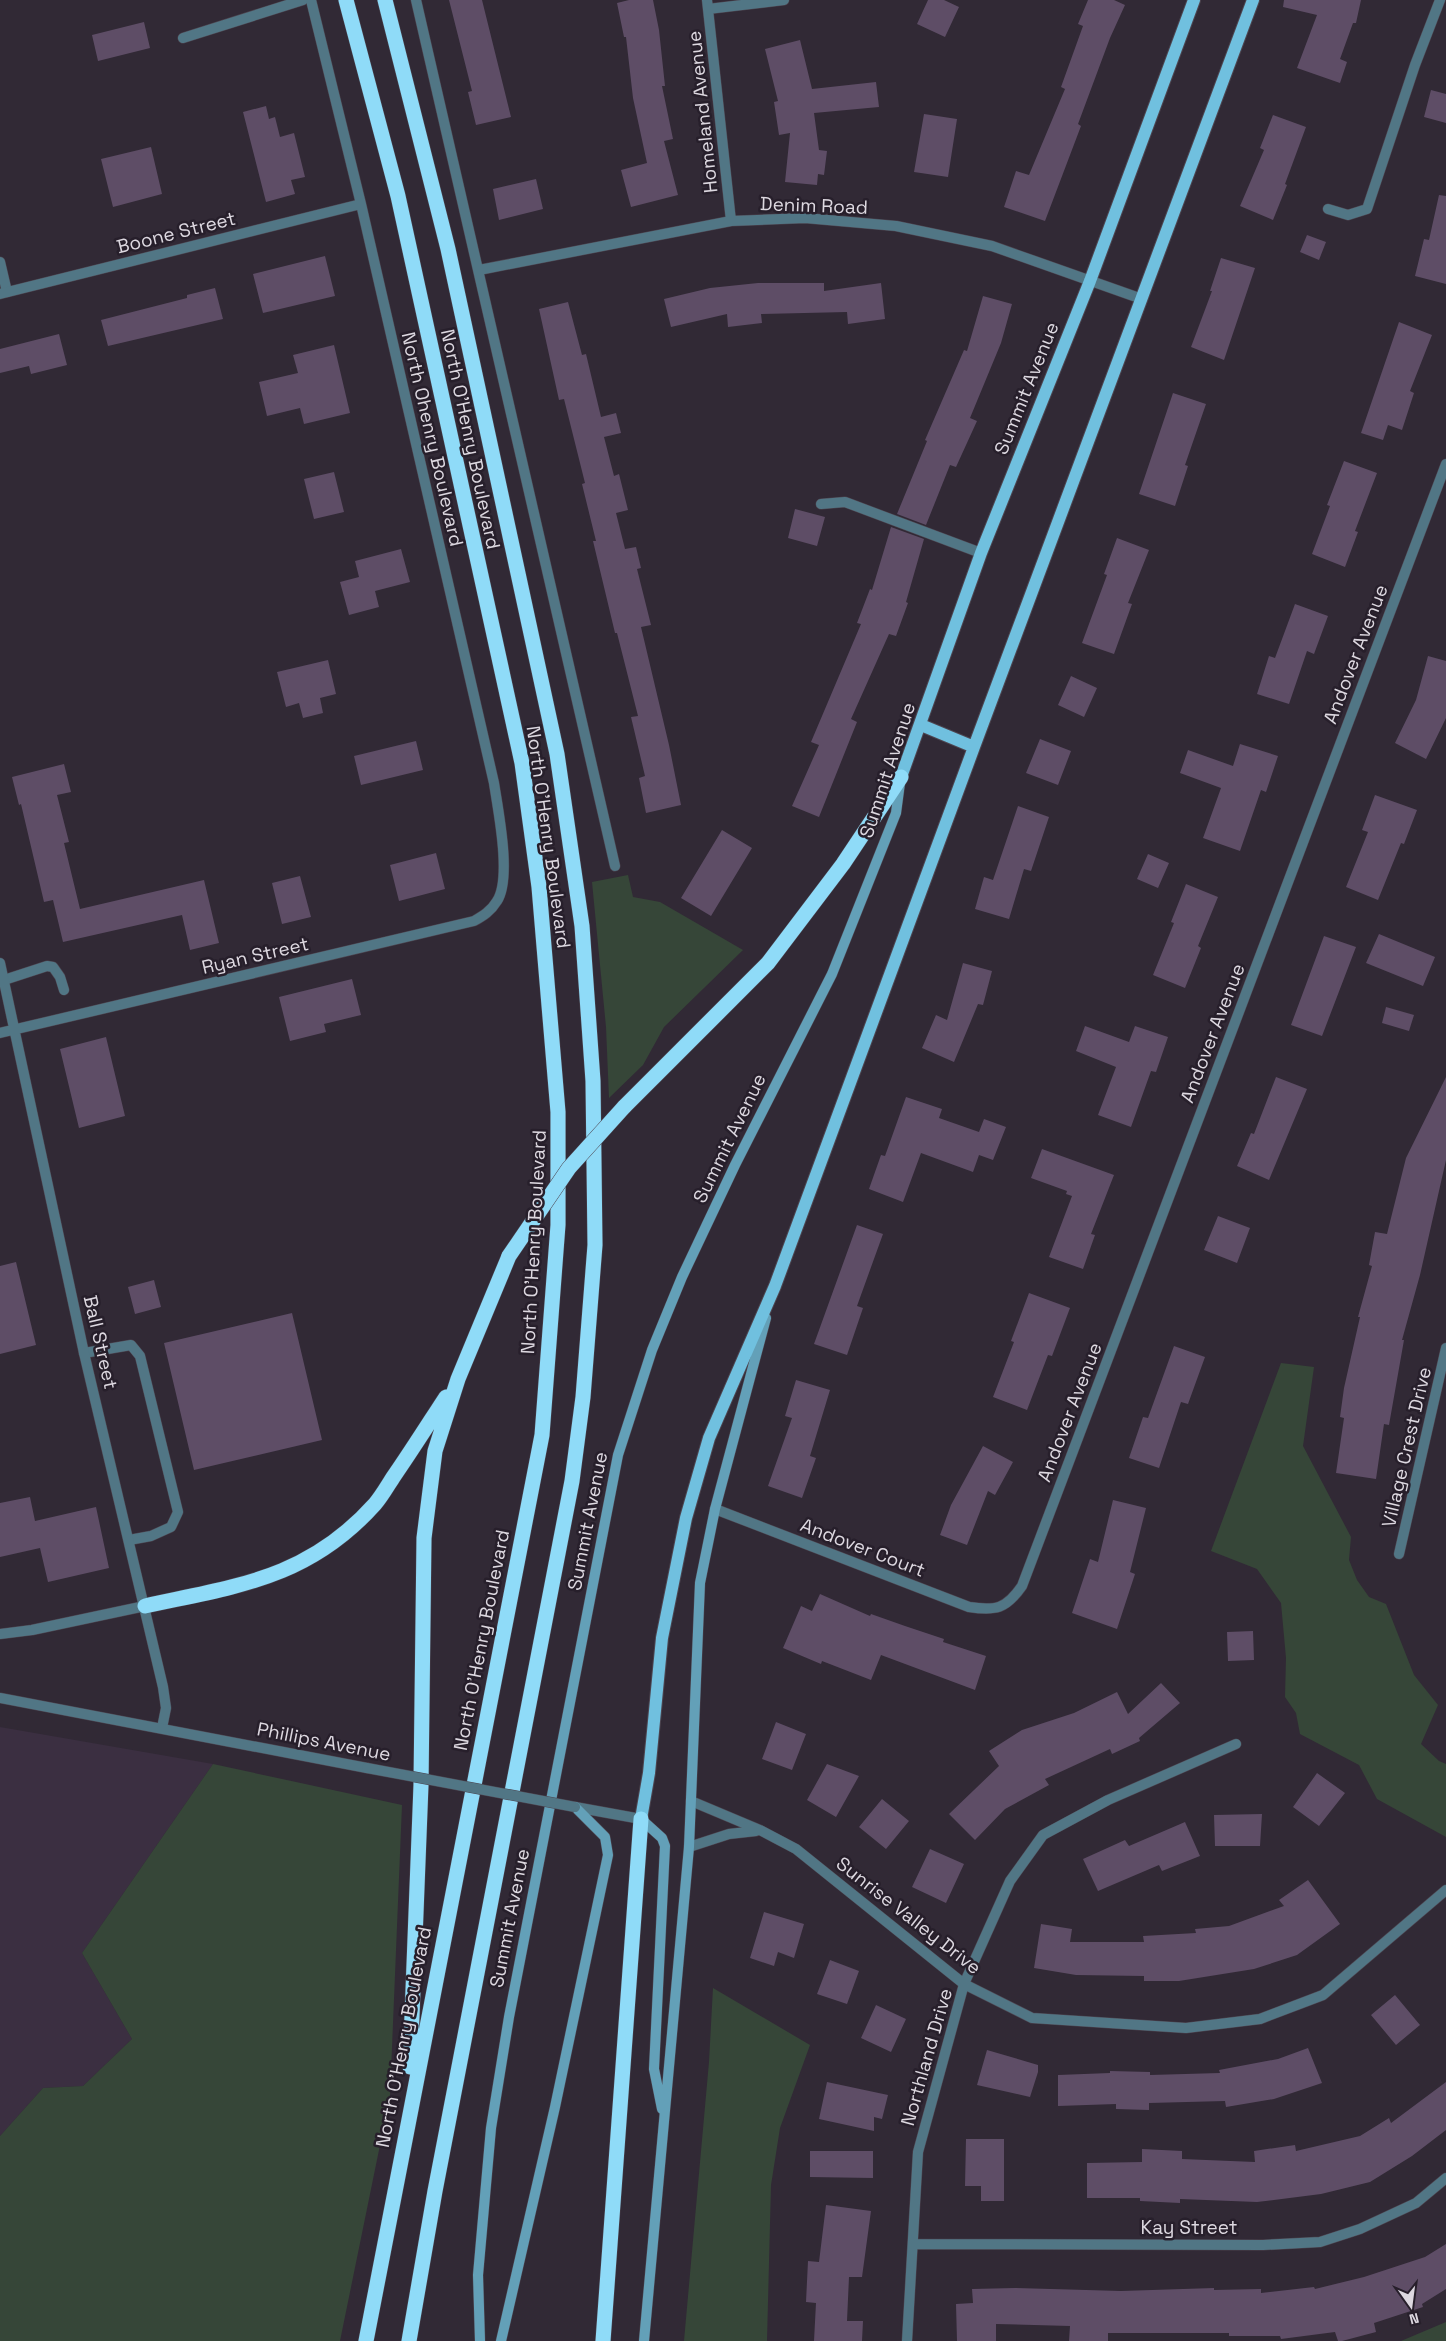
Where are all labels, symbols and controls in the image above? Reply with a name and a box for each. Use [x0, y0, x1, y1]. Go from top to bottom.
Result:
street label: Homeland Avenue [682, 30, 723, 194]
street label: Denim Road [760, 191, 868, 220]
street label: Boone Street [114, 206, 238, 259]
street label: Summit Avenue [988, 318, 1064, 458]
street label: North O'Henry Boulevard [435, 327, 506, 551]
street label: North Ohenry Boulevard [396, 330, 469, 549]
street label: Andover Avenue [1317, 581, 1394, 727]
street label: Summit Avenue [854, 699, 921, 841]
street label: North O'Henry Boulevard [521, 724, 577, 950]
street label: Ryan Street [199, 931, 311, 980]
street label: Andover Avenue [1174, 960, 1251, 1106]
street label: Summit Avenue [687, 1069, 772, 1207]
street label: North O'Henry Boulevard [515, 1129, 552, 1355]
street label: Ball Street [78, 1293, 123, 1392]
street label: Andover Avenue [1031, 1339, 1108, 1485]
street label: Village Crest Drive [1376, 1364, 1437, 1530]
street label: Summit Avenue [562, 1449, 613, 1593]
street label: Andover Court [797, 1512, 929, 1583]
street label: North O'Henry Boulevard [448, 1528, 515, 1753]
street label: Phillips Avenue [255, 1716, 393, 1767]
street label: Summit Avenue [484, 1846, 535, 1990]
street label: Sunrise Valley Drive [831, 1851, 986, 1980]
street label: North O'Henry Boulevard [370, 1925, 437, 2150]
street label: Northland Drive [895, 1986, 958, 2129]
street label: Kay Street [1141, 2215, 1237, 2240]
north arrow [1386, 2281, 1436, 2331]
text: N [1407, 2309, 1421, 2328]

